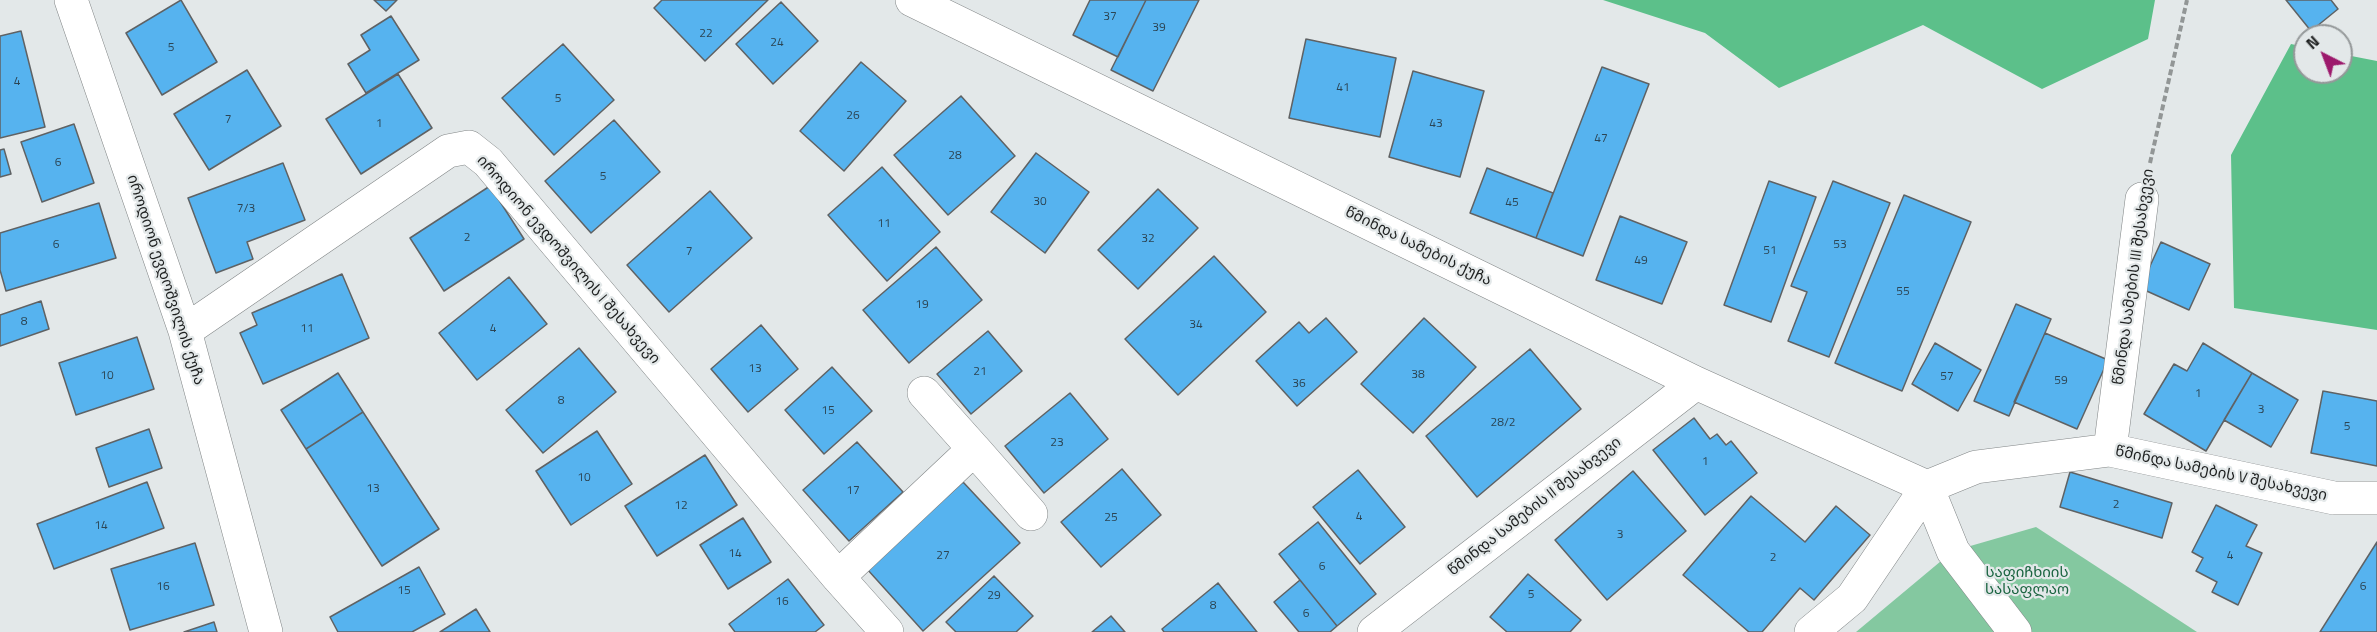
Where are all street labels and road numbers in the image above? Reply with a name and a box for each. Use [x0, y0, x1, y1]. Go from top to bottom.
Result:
street label: იროდიონ ევდოშვილის I შესახვევი [473, 152, 663, 368]
street label: წმინდა სამების III შესახვევი [2110, 168, 2158, 386]
street label: იროდიონ ევდოშვილის ქუჩა [122, 173, 208, 387]
street label: წმინდა სამების ქუჩა [1342, 204, 1494, 290]
street label: წმინდა სამების II შესახვევი [1445, 434, 1625, 580]
street label: წმინდა სამების V შესახვევი [2113, 443, 2329, 505]

